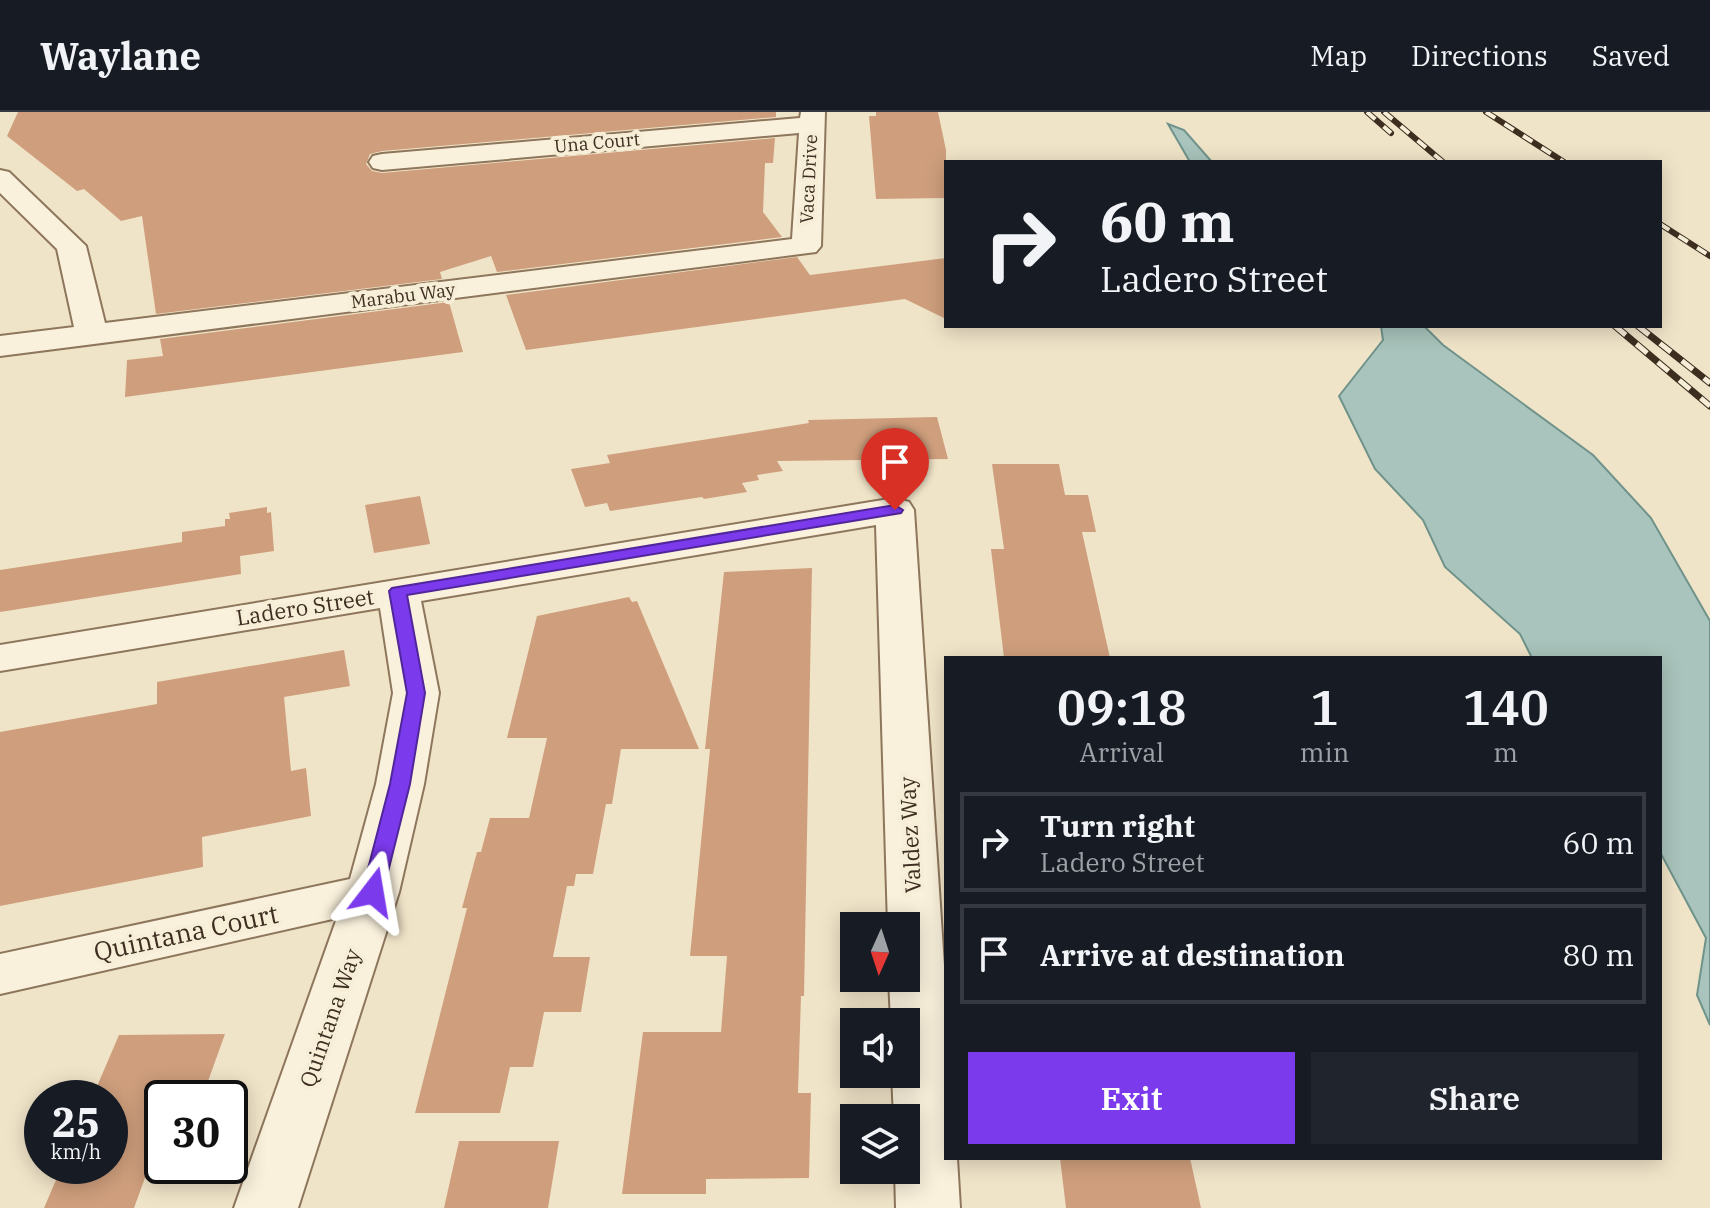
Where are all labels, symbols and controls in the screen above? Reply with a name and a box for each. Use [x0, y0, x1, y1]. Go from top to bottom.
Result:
text: Waylane [40, 31, 201, 80]
text: Map [1310, 37, 1367, 74]
text: Directions [1411, 37, 1548, 74]
text: Saved [1592, 37, 1670, 74]
street label: Una Court [553, 127, 641, 158]
street label: Vaca Drive [795, 134, 822, 224]
text: 60 m [1100, 185, 1235, 257]
icon: right [968, 192, 1072, 296]
text: Ladero Street [1100, 255, 1328, 302]
street label: Marabu Way [350, 278, 457, 313]
pin [861, 428, 929, 510]
icon: arrive [873, 440, 917, 484]
street label: Ladero Street [234, 581, 376, 632]
text: 09:18 [1057, 676, 1187, 738]
text: 1 [1310, 676, 1339, 738]
text: 140 [1462, 676, 1549, 738]
text: Arrival [1080, 735, 1164, 769]
text: min [1300, 735, 1349, 769]
text: m [1493, 735, 1518, 769]
street label: Valdez Way [892, 776, 927, 894]
text: Turn right [1040, 806, 1195, 845]
icon: right [972, 820, 1016, 864]
text: 60 m [1562, 823, 1634, 862]
text: Ladero Street [1040, 845, 1205, 879]
position arrow [331, 850, 415, 934]
street label: Quintana Court [90, 896, 281, 968]
north arrow [840, 912, 920, 992]
map controls [840, 912, 920, 1184]
icon: arrive [972, 932, 1016, 976]
text: Arrive at destination [1040, 935, 1345, 974]
text: 80 m [1562, 935, 1634, 974]
street label: Quintana Way [292, 944, 367, 1091]
button: sound [840, 1008, 920, 1088]
button: Exit [968, 1052, 1295, 1144]
button: Share [1311, 1052, 1638, 1144]
speed limit sign: 30 [144, 1080, 248, 1184]
text: 25 [52, 1096, 100, 1148]
button: layers [840, 1104, 920, 1184]
text: km/h [51, 1138, 101, 1165]

